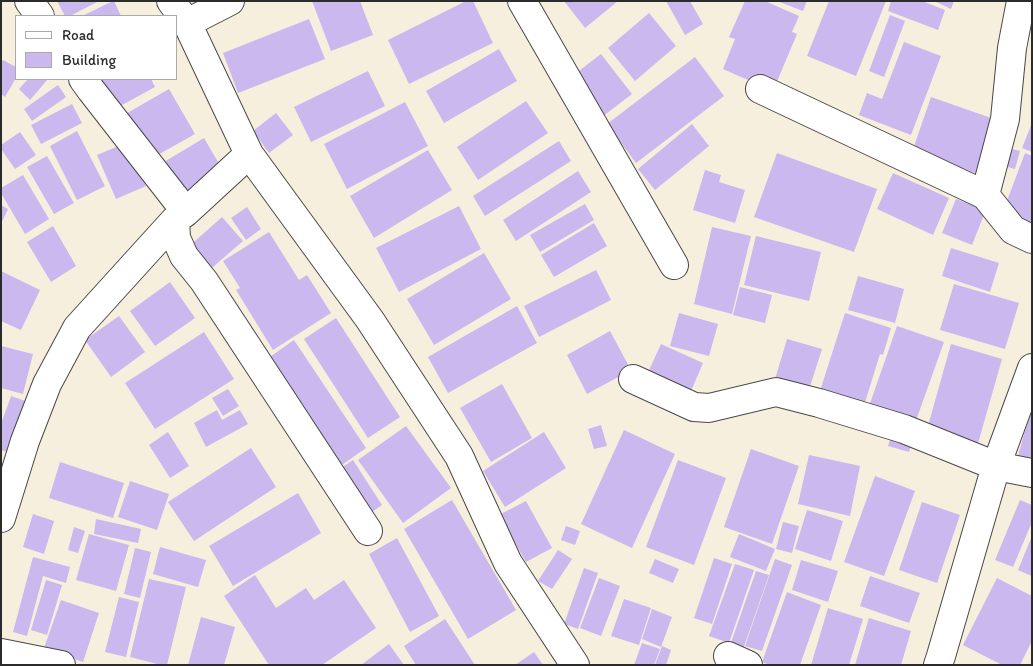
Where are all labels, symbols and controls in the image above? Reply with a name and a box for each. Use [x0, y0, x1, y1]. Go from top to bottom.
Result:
legend [15, 15, 178, 80]
text: Road [62, 26, 94, 44]
text: Building [62, 51, 116, 69]

